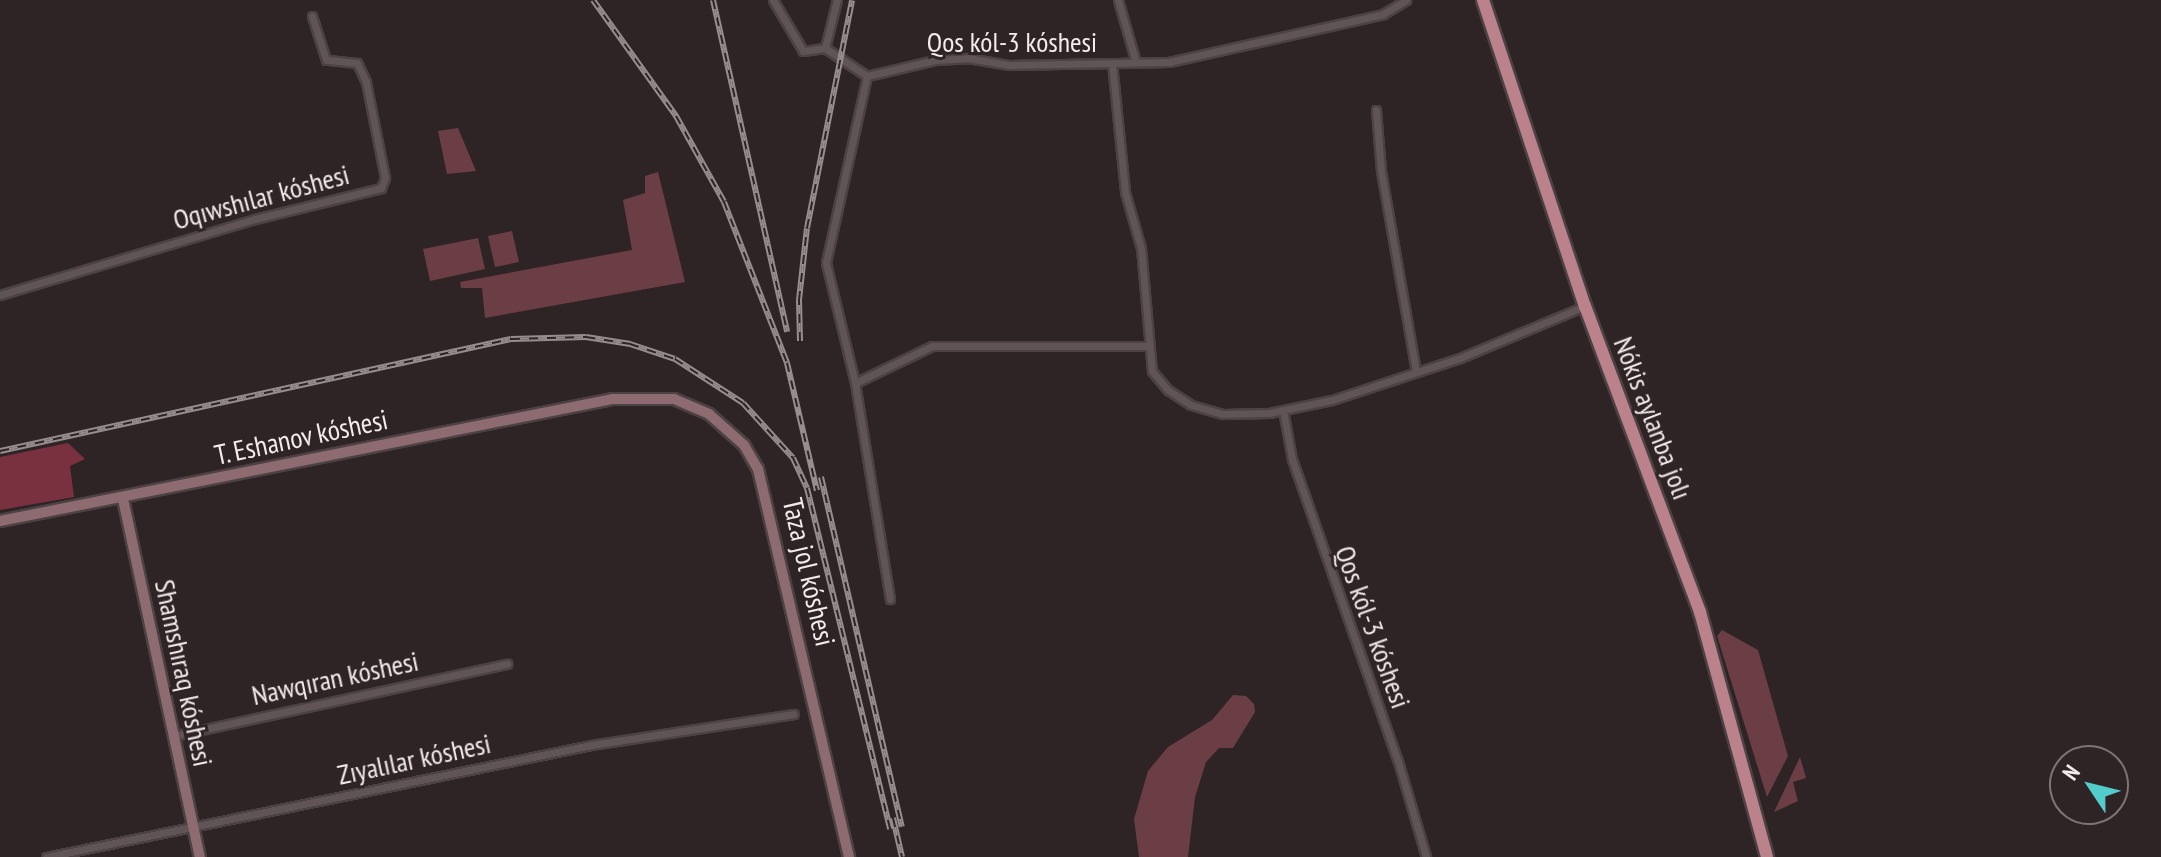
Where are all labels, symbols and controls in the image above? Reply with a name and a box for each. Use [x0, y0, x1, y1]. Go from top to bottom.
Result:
street label: Qos kól-3 kóshesi [927, 25, 1097, 59]
street label: Oqıwshılar kóshesi [169, 157, 353, 237]
street label: Nókis aylanba jolı [1607, 332, 1699, 504]
street label: T. Eshanov kóshesi [210, 402, 392, 472]
street label: Taza jol kóshesi [776, 495, 842, 649]
street label: Qos kól-3 kóshesi [1328, 541, 1418, 713]
street label: Shamshıraq kóshesi [148, 577, 220, 769]
street label: Nawqıran kóshesi [249, 644, 421, 712]
street label: Zıyalılar kóshesi [334, 726, 494, 792]
north arrow [2049, 745, 2129, 825]
text: N [2056, 759, 2086, 785]

